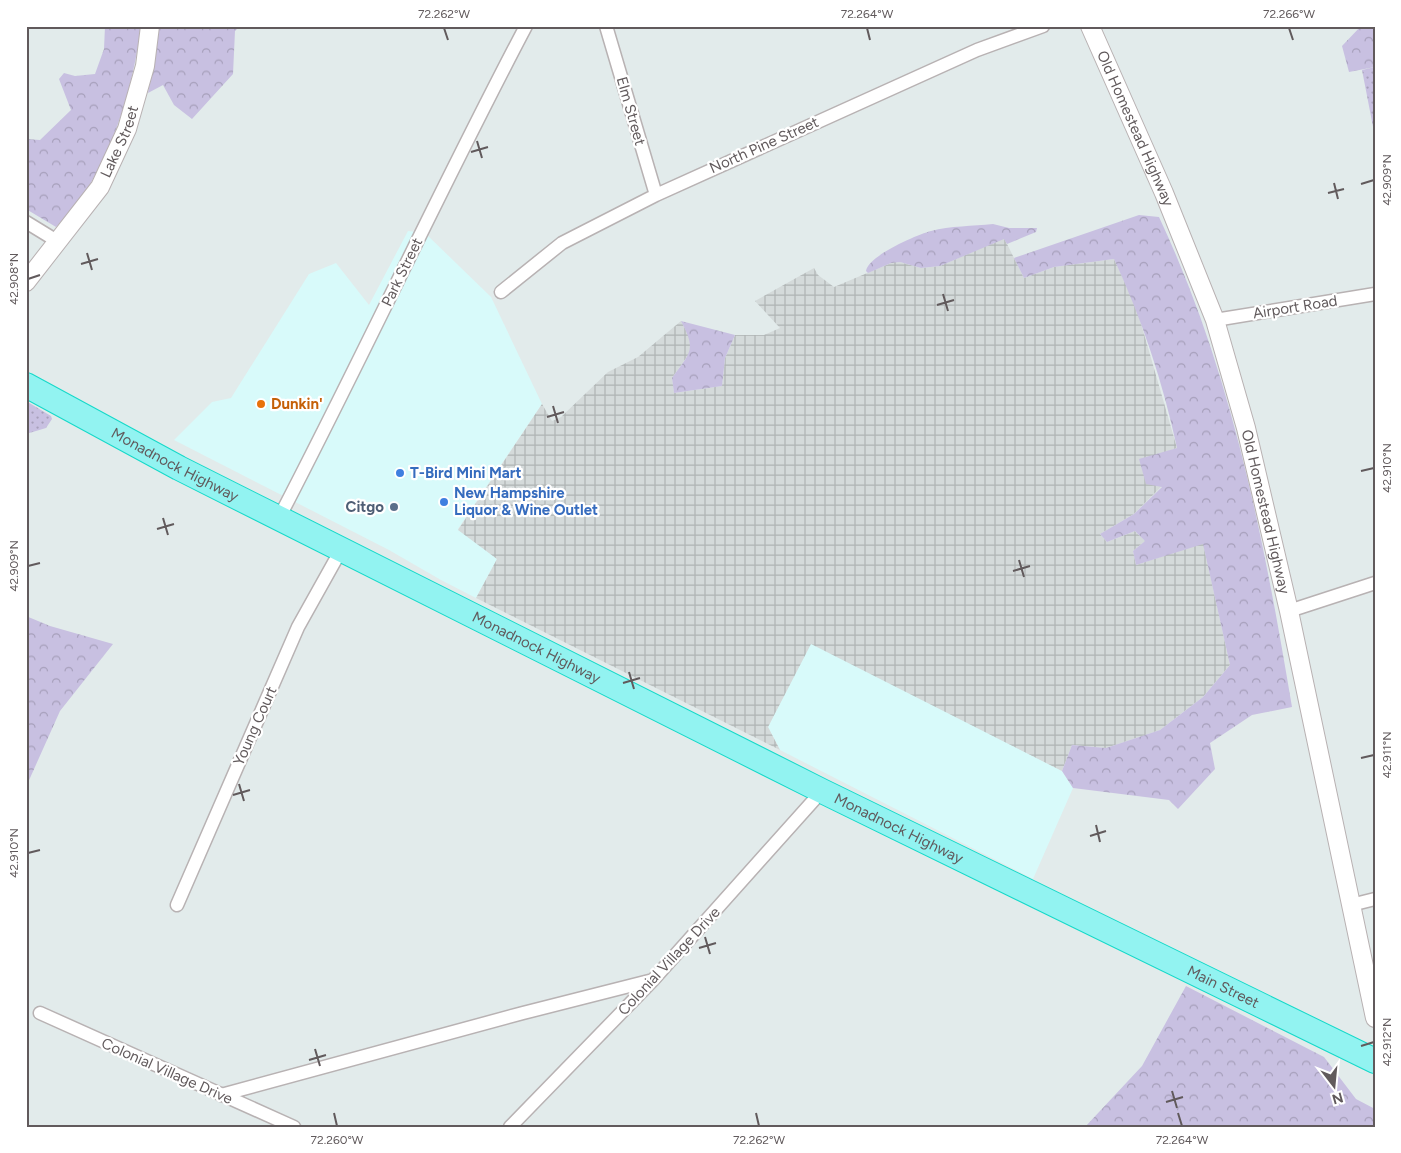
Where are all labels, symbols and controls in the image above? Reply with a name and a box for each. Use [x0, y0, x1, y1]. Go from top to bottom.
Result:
text: 72.262°W [418, 7, 470, 21]
text: 72.264°W [841, 7, 894, 21]
text: 72.266°W [1263, 7, 1315, 21]
street label: Old Homestead Highway [1093, 48, 1177, 209]
street label: Elm Street [613, 75, 649, 148]
street label: Lake Street [97, 103, 142, 181]
street label: North Pine Street [707, 113, 822, 177]
text: 42.909°N [1380, 154, 1394, 206]
street label: Park Street [378, 234, 427, 309]
text: 42.908°N [7, 253, 21, 305]
street label: Airport Road [1251, 291, 1339, 323]
place label: Dunkin' [271, 395, 323, 413]
marker: Dunkin' [255, 398, 267, 410]
street label: Monadnock Highway [108, 424, 242, 506]
street label: Old Homestead Highway [1238, 428, 1294, 596]
text: 42.910°N [1380, 443, 1394, 493]
place label: T-Bird Mini Mart [410, 464, 522, 482]
marker: T-Bird Mini Mart [394, 467, 406, 479]
place label: New Hampshire Liquor & Wine Outlet [454, 484, 598, 519]
marker: New Hampshire Liquor & Wine Outlet [438, 496, 450, 508]
place label: Citgo [346, 498, 384, 516]
marker: Citgo [388, 501, 400, 513]
text: 42.909°N [7, 540, 21, 592]
street label: Monadnock Highway [469, 608, 604, 687]
street label: Young Court [230, 683, 281, 768]
text: 42.911°N [1380, 731, 1394, 779]
street label: Monadnock Highway [831, 789, 966, 868]
text: 42.910°N [7, 828, 21, 878]
street label: Colonial Village Drive [614, 903, 724, 1019]
street label: Main Street [1184, 962, 1262, 1012]
text: 42.912°N [1380, 1018, 1394, 1066]
street label: Colonial Village Drive [99, 1034, 235, 1108]
north arrow [1308, 1060, 1358, 1110]
text: N [1330, 1088, 1345, 1108]
text: 72.260°W [311, 1133, 364, 1147]
text: 72.262°W [733, 1133, 785, 1147]
text: 72.264°W [1156, 1133, 1209, 1147]

